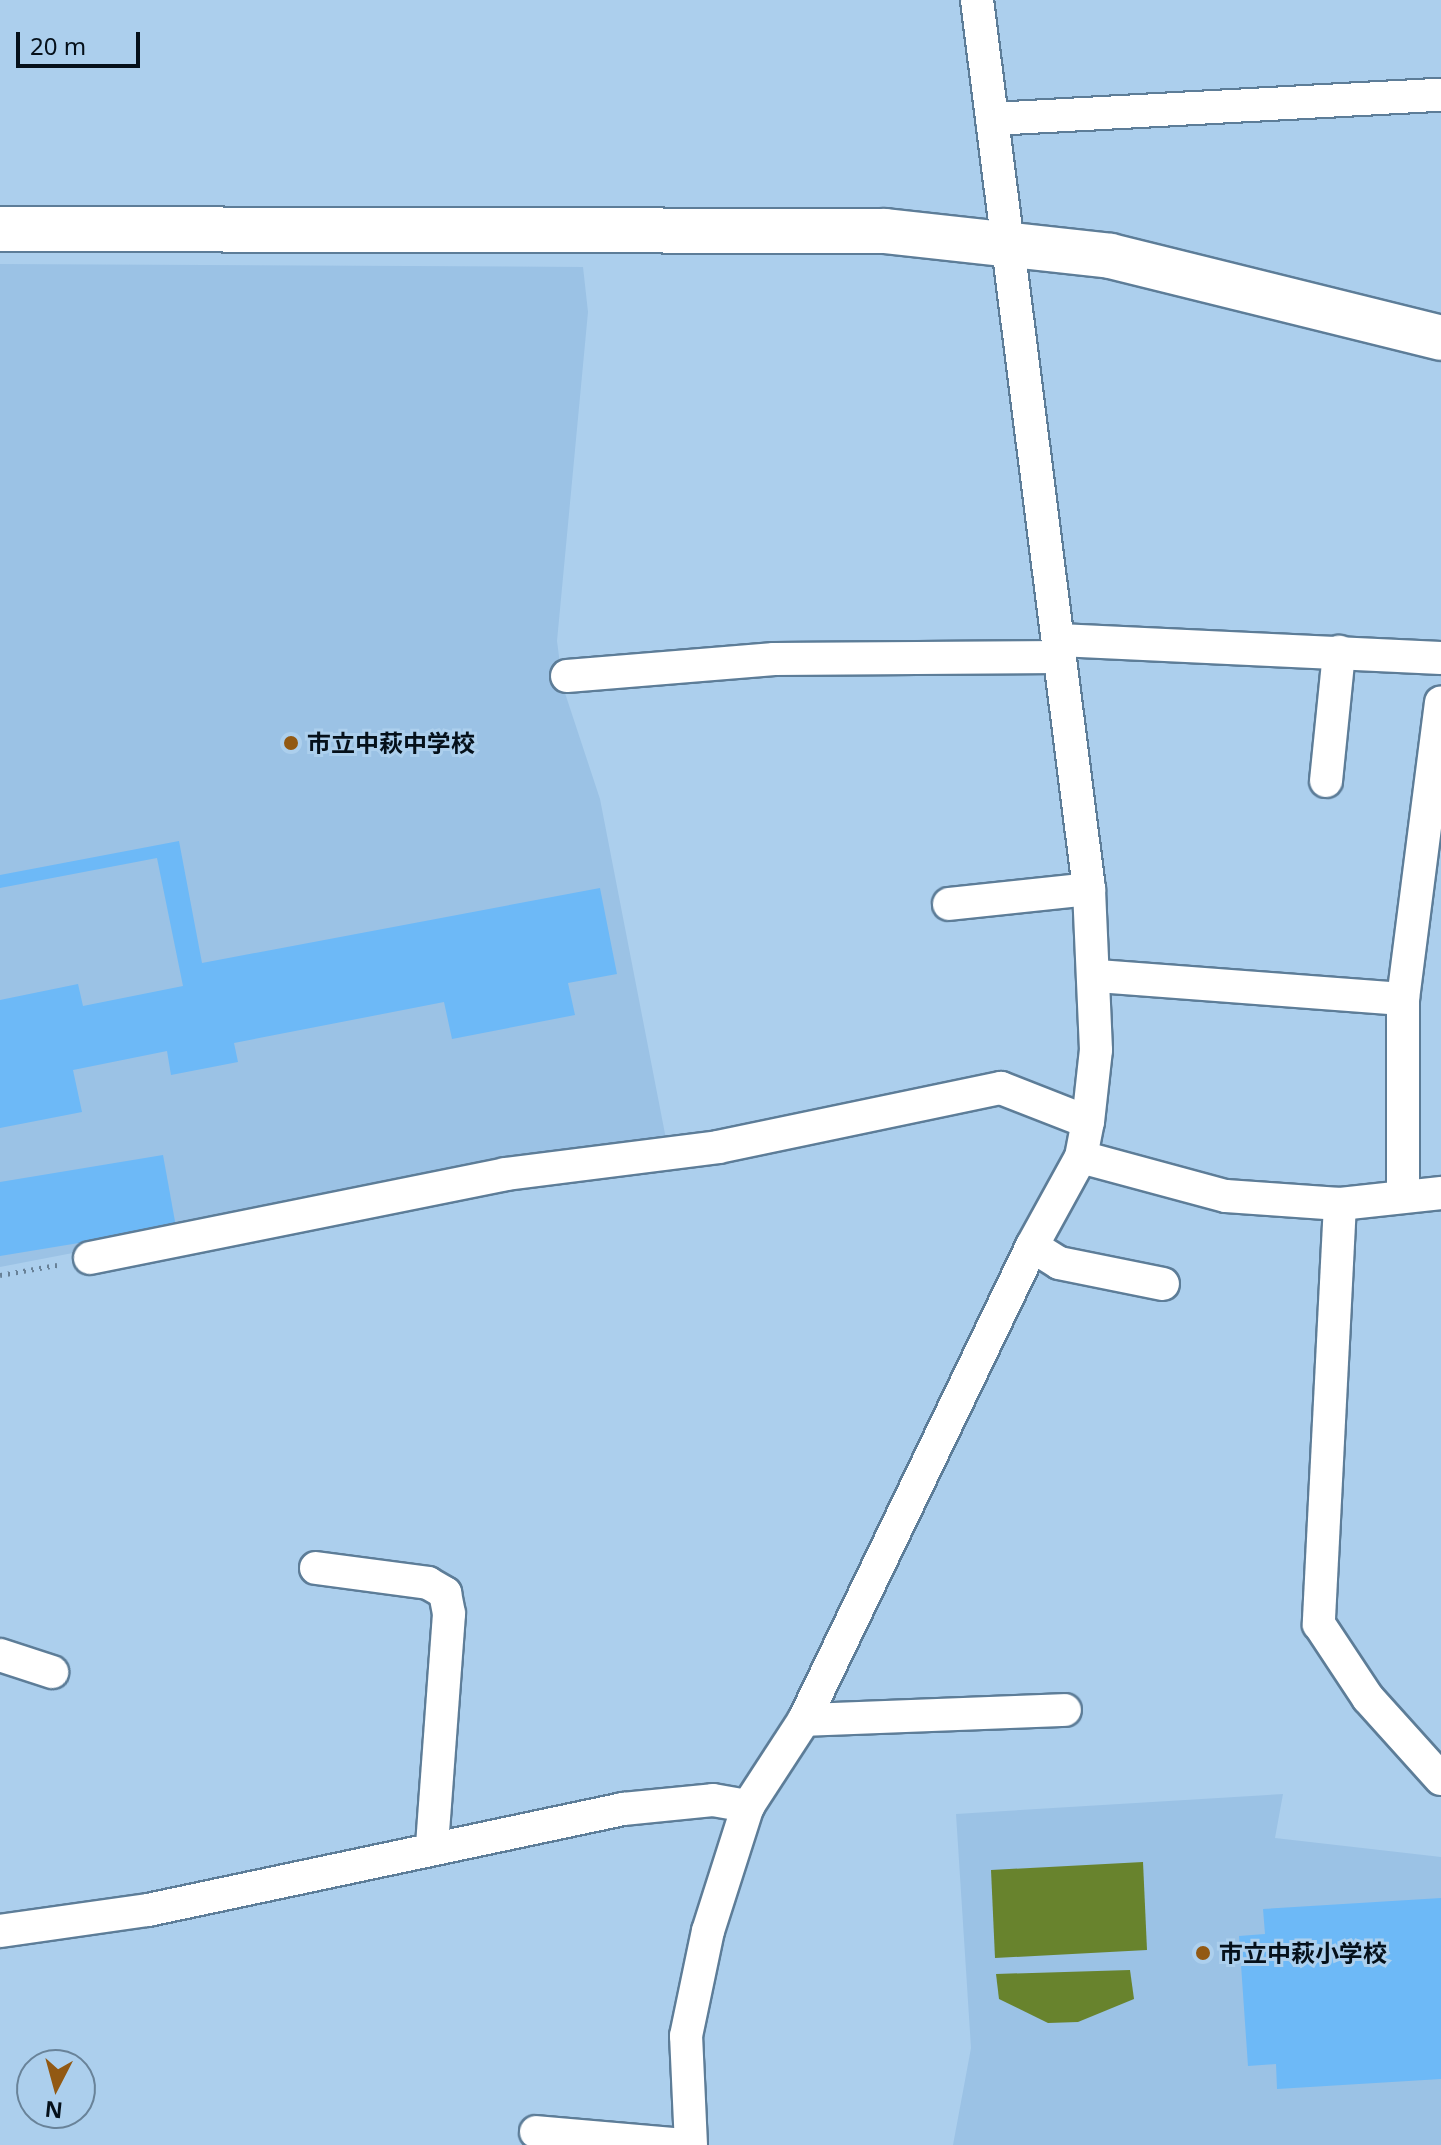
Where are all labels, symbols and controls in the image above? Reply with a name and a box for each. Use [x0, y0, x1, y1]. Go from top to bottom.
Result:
scale bar [20, 16, 144, 66]
text: 20 m [30, 29, 86, 62]
place label: 市立中萩中学校 [307, 729, 475, 757]
marker: 市立中萩中学校 [282, 734, 300, 752]
place label: 市立中萩小学校 [1219, 1939, 1387, 1967]
marker: 市立中萩小学校 [1194, 1944, 1212, 1962]
north arrow [16, 2049, 96, 2129]
text: N [43, 2095, 64, 2127]

